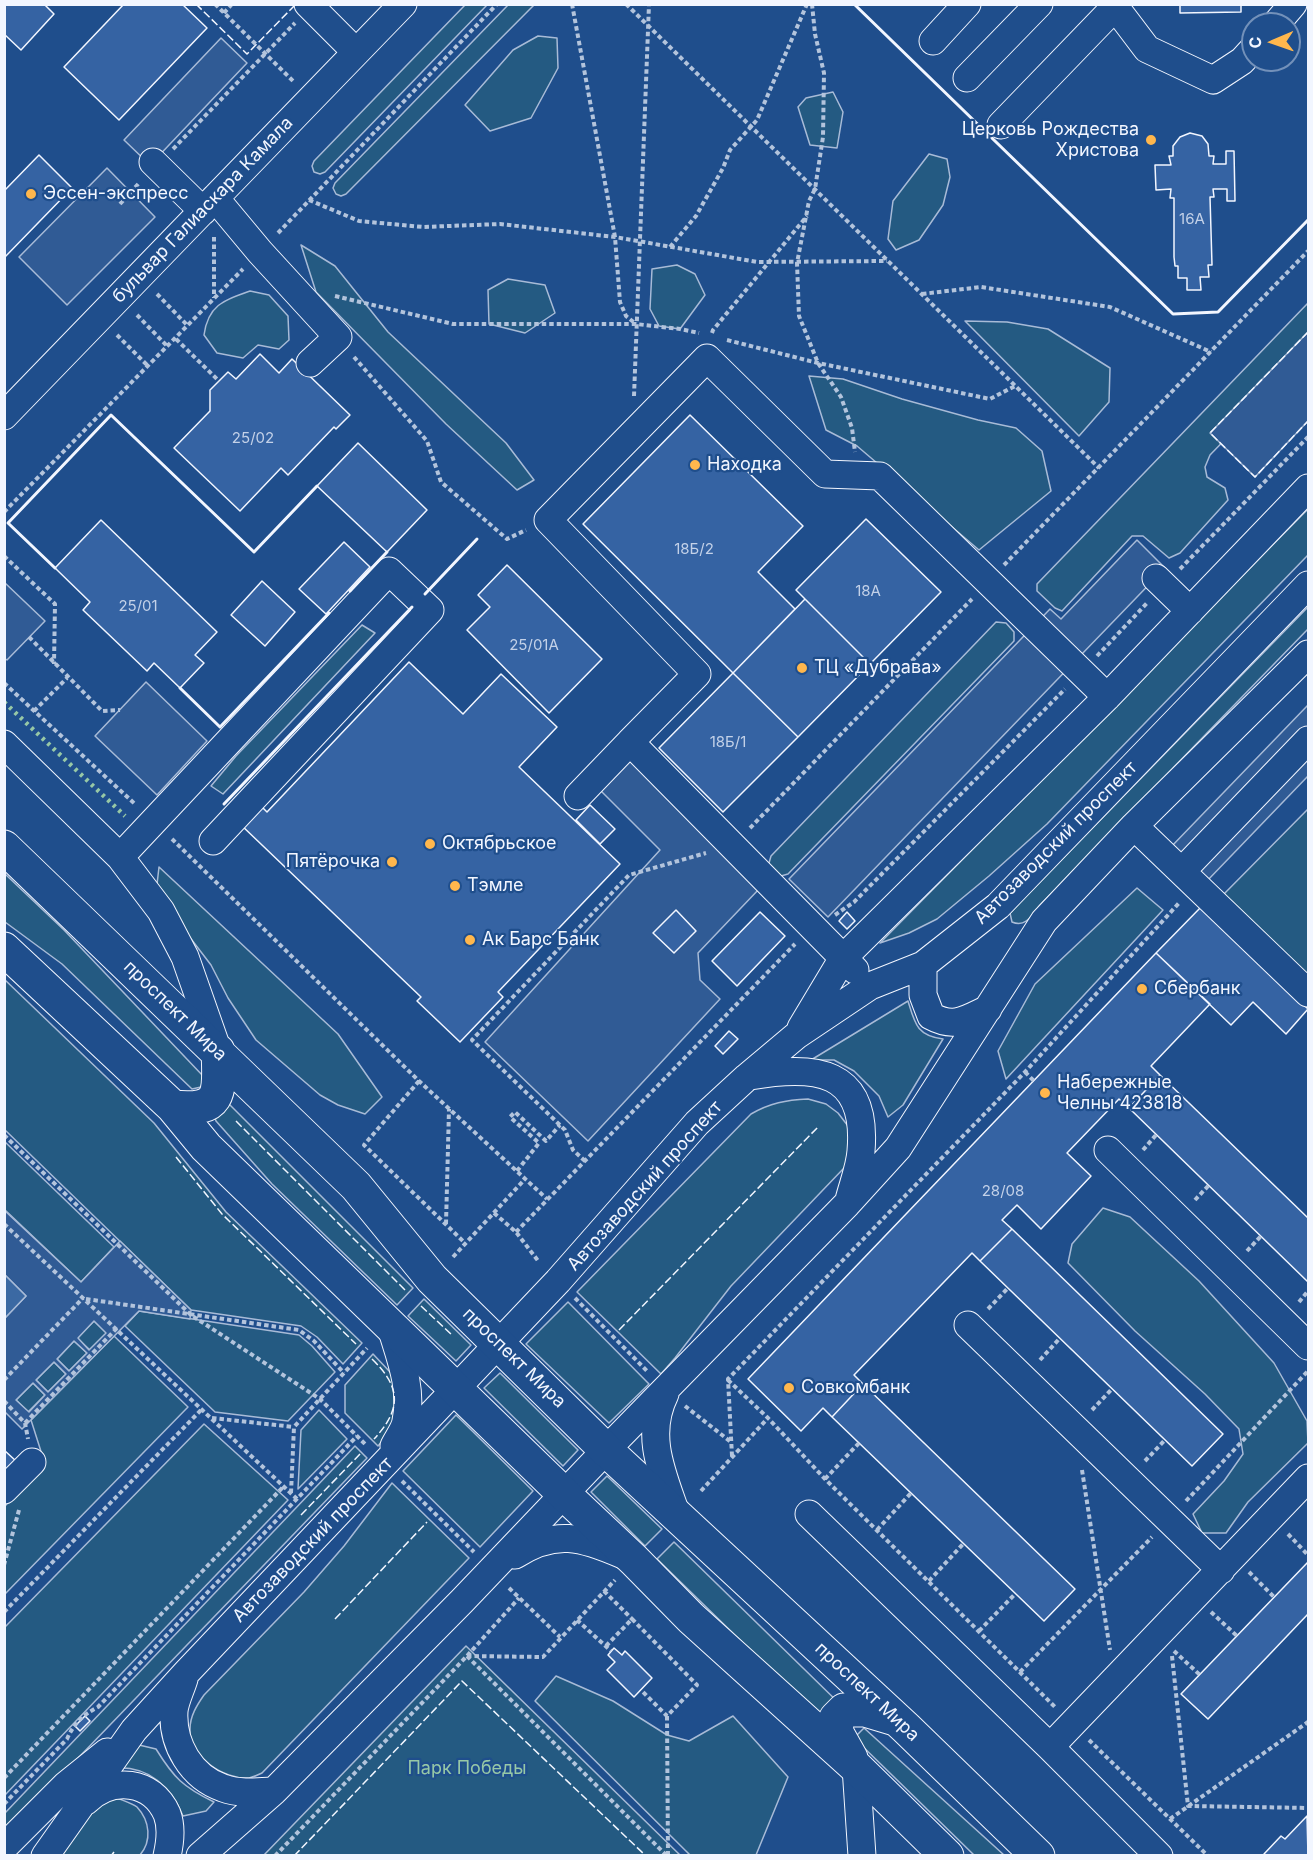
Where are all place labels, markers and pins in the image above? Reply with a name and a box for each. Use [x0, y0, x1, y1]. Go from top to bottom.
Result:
place label: Церковь Рождества Христова [962, 119, 1139, 162]
marker: Церковь Рождества Христова [1144, 133, 1158, 147]
place label: Эссен-экспресс [43, 183, 189, 205]
marker: Эссен-экспресс [24, 187, 38, 201]
place label: Находка [707, 454, 782, 476]
marker: Находка [688, 458, 702, 472]
place label: ТЦ «Дубрава» [814, 657, 942, 679]
marker: ТЦ «Дубрава» [795, 661, 809, 675]
place label: Октябрьское [442, 833, 557, 855]
marker: Октябрьское [423, 837, 437, 851]
place label: Пятёрочка [286, 851, 380, 873]
marker: Пятёрочка [385, 855, 399, 869]
place label: Тэмле [467, 875, 524, 897]
marker: Тэмле [448, 879, 462, 893]
place label: Ак Барс Банк [482, 929, 599, 951]
marker: Ак Барс Банк [463, 933, 477, 947]
place label: Сбербанк [1154, 978, 1240, 1000]
marker: Сбербанк [1135, 982, 1149, 996]
place label: Набережные Челны 423818 [1057, 1072, 1183, 1114]
marker: Набережные Челны 423818 [1038, 1086, 1052, 1100]
place label: Совкомбанк [801, 1377, 910, 1399]
marker: Совкомбанк [782, 1381, 796, 1395]

